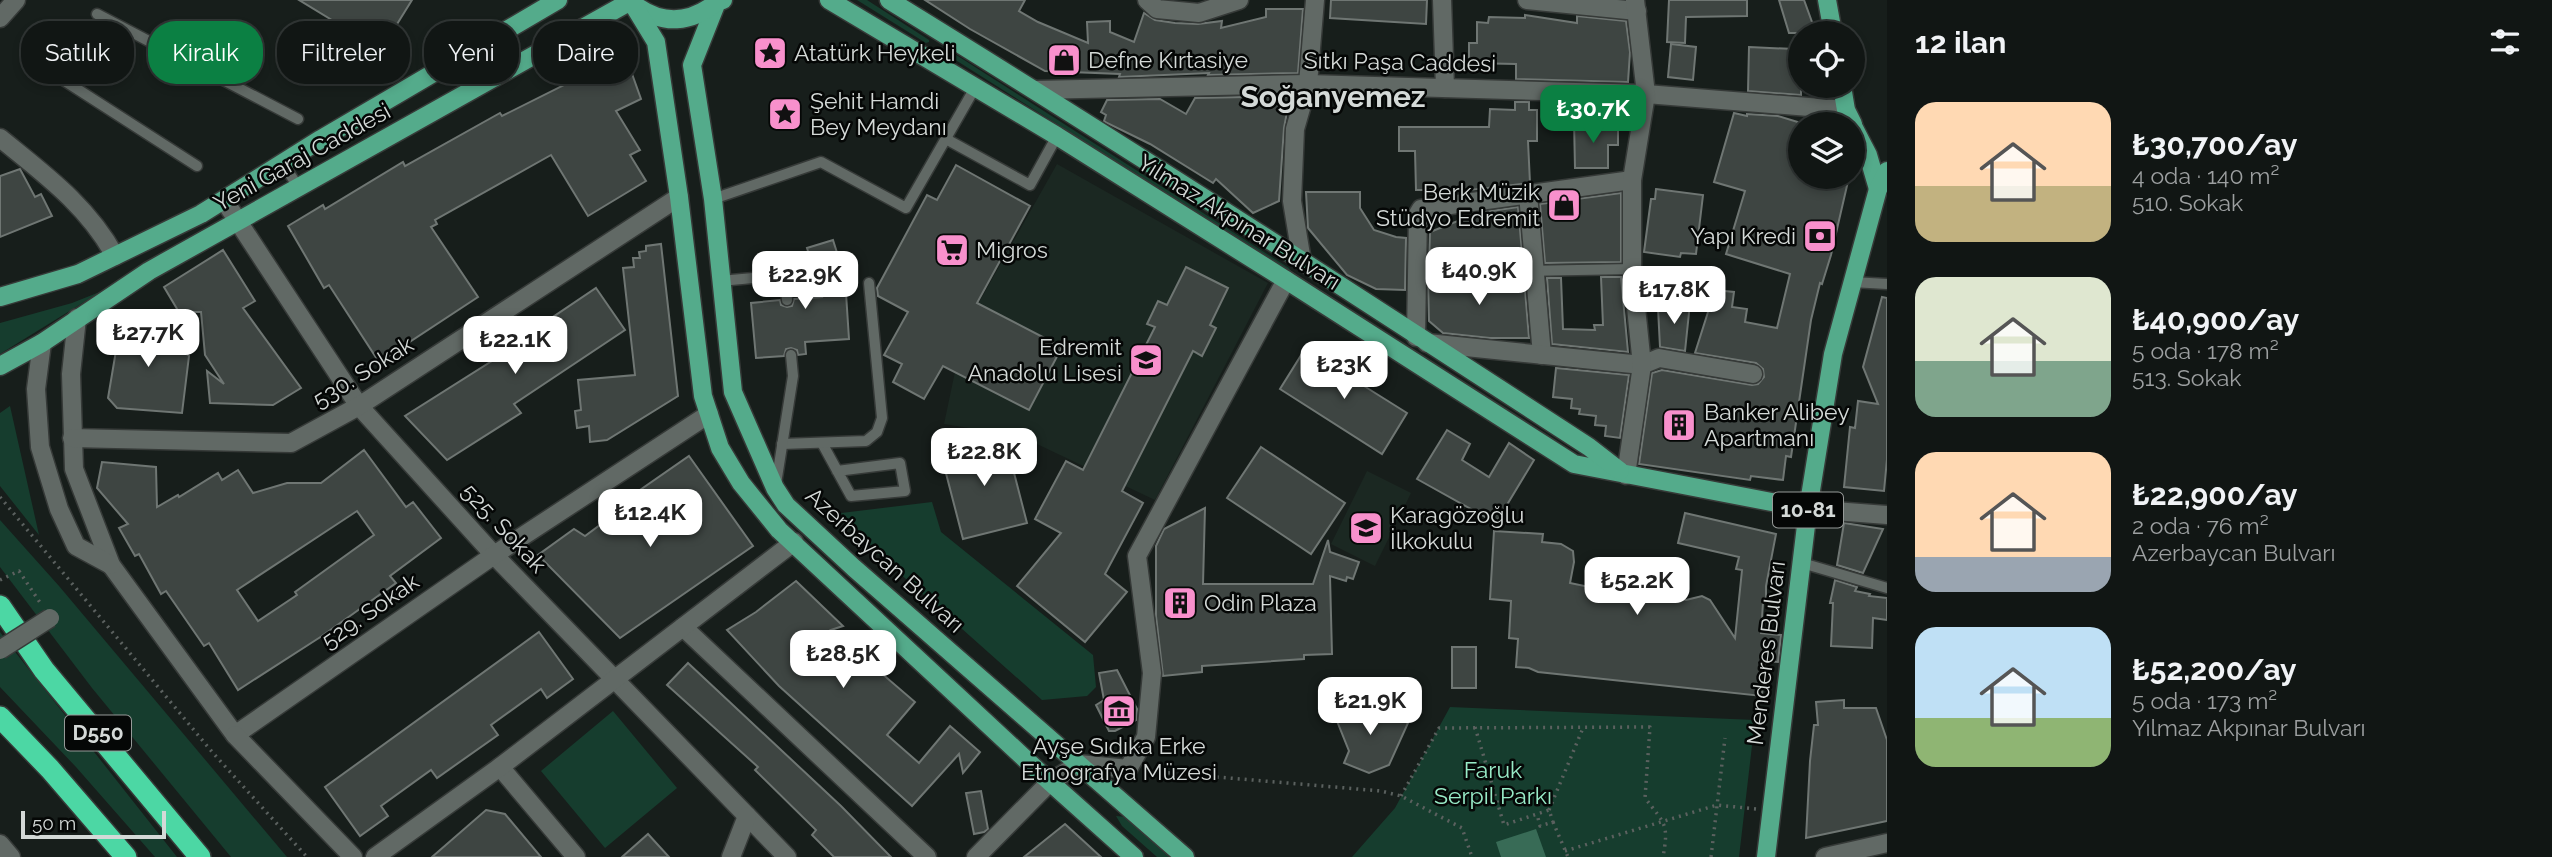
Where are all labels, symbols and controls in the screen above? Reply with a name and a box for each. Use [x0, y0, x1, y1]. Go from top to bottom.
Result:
chip: Satılık [21, 21, 134, 84]
chip: Kiralık [148, 21, 263, 84]
chip: Filtreler [277, 21, 410, 84]
chip: Yeni [424, 21, 519, 84]
chip: Daire [533, 21, 638, 84]
map controls [1788, 21, 1865, 189]
button: locate [1788, 21, 1865, 98]
icon: filters [2486, 23, 2524, 61]
text: 12 ilan [1915, 25, 2006, 60]
place icon: Atatürk Heykeli [751, 34, 789, 72]
place label: Atatürk Heykeli [794, 39, 955, 66]
shop icon: Defne Kırtasiye [1045, 41, 1083, 79]
place label: Defne Kırtasiye [1088, 46, 1248, 73]
street label: Sıtkı Paşa Caddesi [1304, 46, 1496, 77]
district label: Soğanyemez [1240, 79, 1426, 114]
pin: ₺30.7K [1536, 86, 1650, 145]
place label: Şehit Hamdi Bey Meydanı [810, 87, 947, 140]
text: ₺30.7K [1556, 94, 1630, 121]
place icon: Şehit Hamdi Bey Meydanı [766, 95, 804, 133]
street label: Yeni Garaj Caddesi [209, 97, 395, 216]
button: layers [1788, 112, 1865, 189]
text: ₺30,700/ay [2132, 127, 2297, 162]
icon: home [1971, 130, 2055, 214]
street label: Yılmaz Akpınar Bulvarı [1133, 148, 1345, 295]
text: 4 oda · 140 m² [2132, 162, 2279, 189]
place label: Berk Müzik Stüdyo Edremit [1376, 178, 1540, 231]
shop icon: Berk Müzik Stüdyo Edremit [1545, 186, 1583, 224]
text: 510. Sokak [2132, 189, 2243, 216]
bank icon: Yapı Kredi [1801, 217, 1839, 255]
place label: Yapı Kredi [1690, 222, 1796, 249]
supermarket icon: Migros [933, 231, 971, 269]
place label: Migros [976, 236, 1048, 263]
pin: ₺40.9K [1422, 247, 1536, 307]
pin: ₺22.9K [748, 252, 862, 311]
text: ₺40.9K [1441, 256, 1517, 283]
text: ₺22.9K [768, 260, 842, 287]
pin: ₺17.8K [1617, 266, 1731, 326]
text: ₺17.8K [1638, 275, 1710, 302]
text: ₺40,900/ay [2132, 302, 2299, 337]
icon: home [1971, 305, 2055, 389]
pin: ₺27.7K [91, 310, 205, 369]
pin: ₺22.1K [458, 316, 572, 376]
text: ₺27.7K [112, 318, 184, 345]
text: ₺22.1K [479, 325, 551, 352]
street label: 530. Sokak [307, 330, 418, 413]
place label: Edremit Anadolu Lisesi [968, 333, 1122, 386]
text: 5 oda · 178 m² [2132, 337, 2279, 364]
school or university icon: Edremit Anadolu Lisesi [1127, 341, 1165, 379]
pin: ₺23K [1303, 342, 1385, 401]
text: ₺23K [1317, 350, 1371, 377]
text: 513. Sokak [2132, 364, 2241, 391]
place label: Banker Alibey Apartmanı [1704, 398, 1850, 451]
building icon: Banker Alibey Apartmanı [1660, 406, 1698, 444]
pin: ₺22.8K [927, 428, 1041, 488]
text: ₺22.8K [947, 437, 1021, 464]
text: ₺22,900/ay [2132, 477, 2298, 512]
street label: 525. Sokak [456, 478, 552, 578]
icon: home [1971, 480, 2055, 564]
street label: Azerbaycan Bulvarı [801, 482, 970, 638]
pin: ₺12.4K [593, 490, 707, 549]
road number: 10-81 [1773, 492, 1843, 528]
text: ₺12.4K [614, 498, 686, 525]
place label: Karagözoğlu İlkokulu [1390, 501, 1524, 554]
school or university icon: Karagözoğlu İlkokulu [1347, 509, 1385, 547]
text: 2 oda · 76 m² [2132, 512, 2269, 539]
text: Azerbaycan Bulvarı [2132, 539, 2335, 566]
pin: ₺52.2K [1580, 558, 1694, 617]
street label: Menderes Bulvarı [1741, 559, 1790, 747]
text: ₺52.2K [1601, 566, 1673, 593]
street label: 529. Sokak [316, 567, 424, 654]
building icon: Odin Plaza [1161, 584, 1199, 622]
place label: Odin Plaza [1204, 589, 1317, 616]
pin: ₺28.5K [786, 630, 900, 690]
text: ₺28.5K [806, 639, 880, 666]
text: ₺52,200/ay [2132, 652, 2297, 687]
icon: home [1971, 655, 2055, 739]
pin: ₺21.9K [1313, 678, 1427, 737]
text: ₺21.9K [1334, 686, 1406, 713]
text: 5 oda · 173 m² [2132, 687, 2277, 714]
museum icon: Ayşe Sıdıka Erke Etnografya Müzesi [1100, 692, 1138, 730]
text: Yılmaz Akpınar Bulvarı [2132, 714, 2366, 741]
road number: D550 [65, 716, 131, 750]
place label: Ayşe Sıdıka Erke Etnografya Müzesi [1021, 732, 1217, 785]
park label: Faruk Serpil Parkı [1434, 756, 1552, 809]
scale bar [21, 808, 166, 840]
text: 50 m [32, 812, 76, 834]

